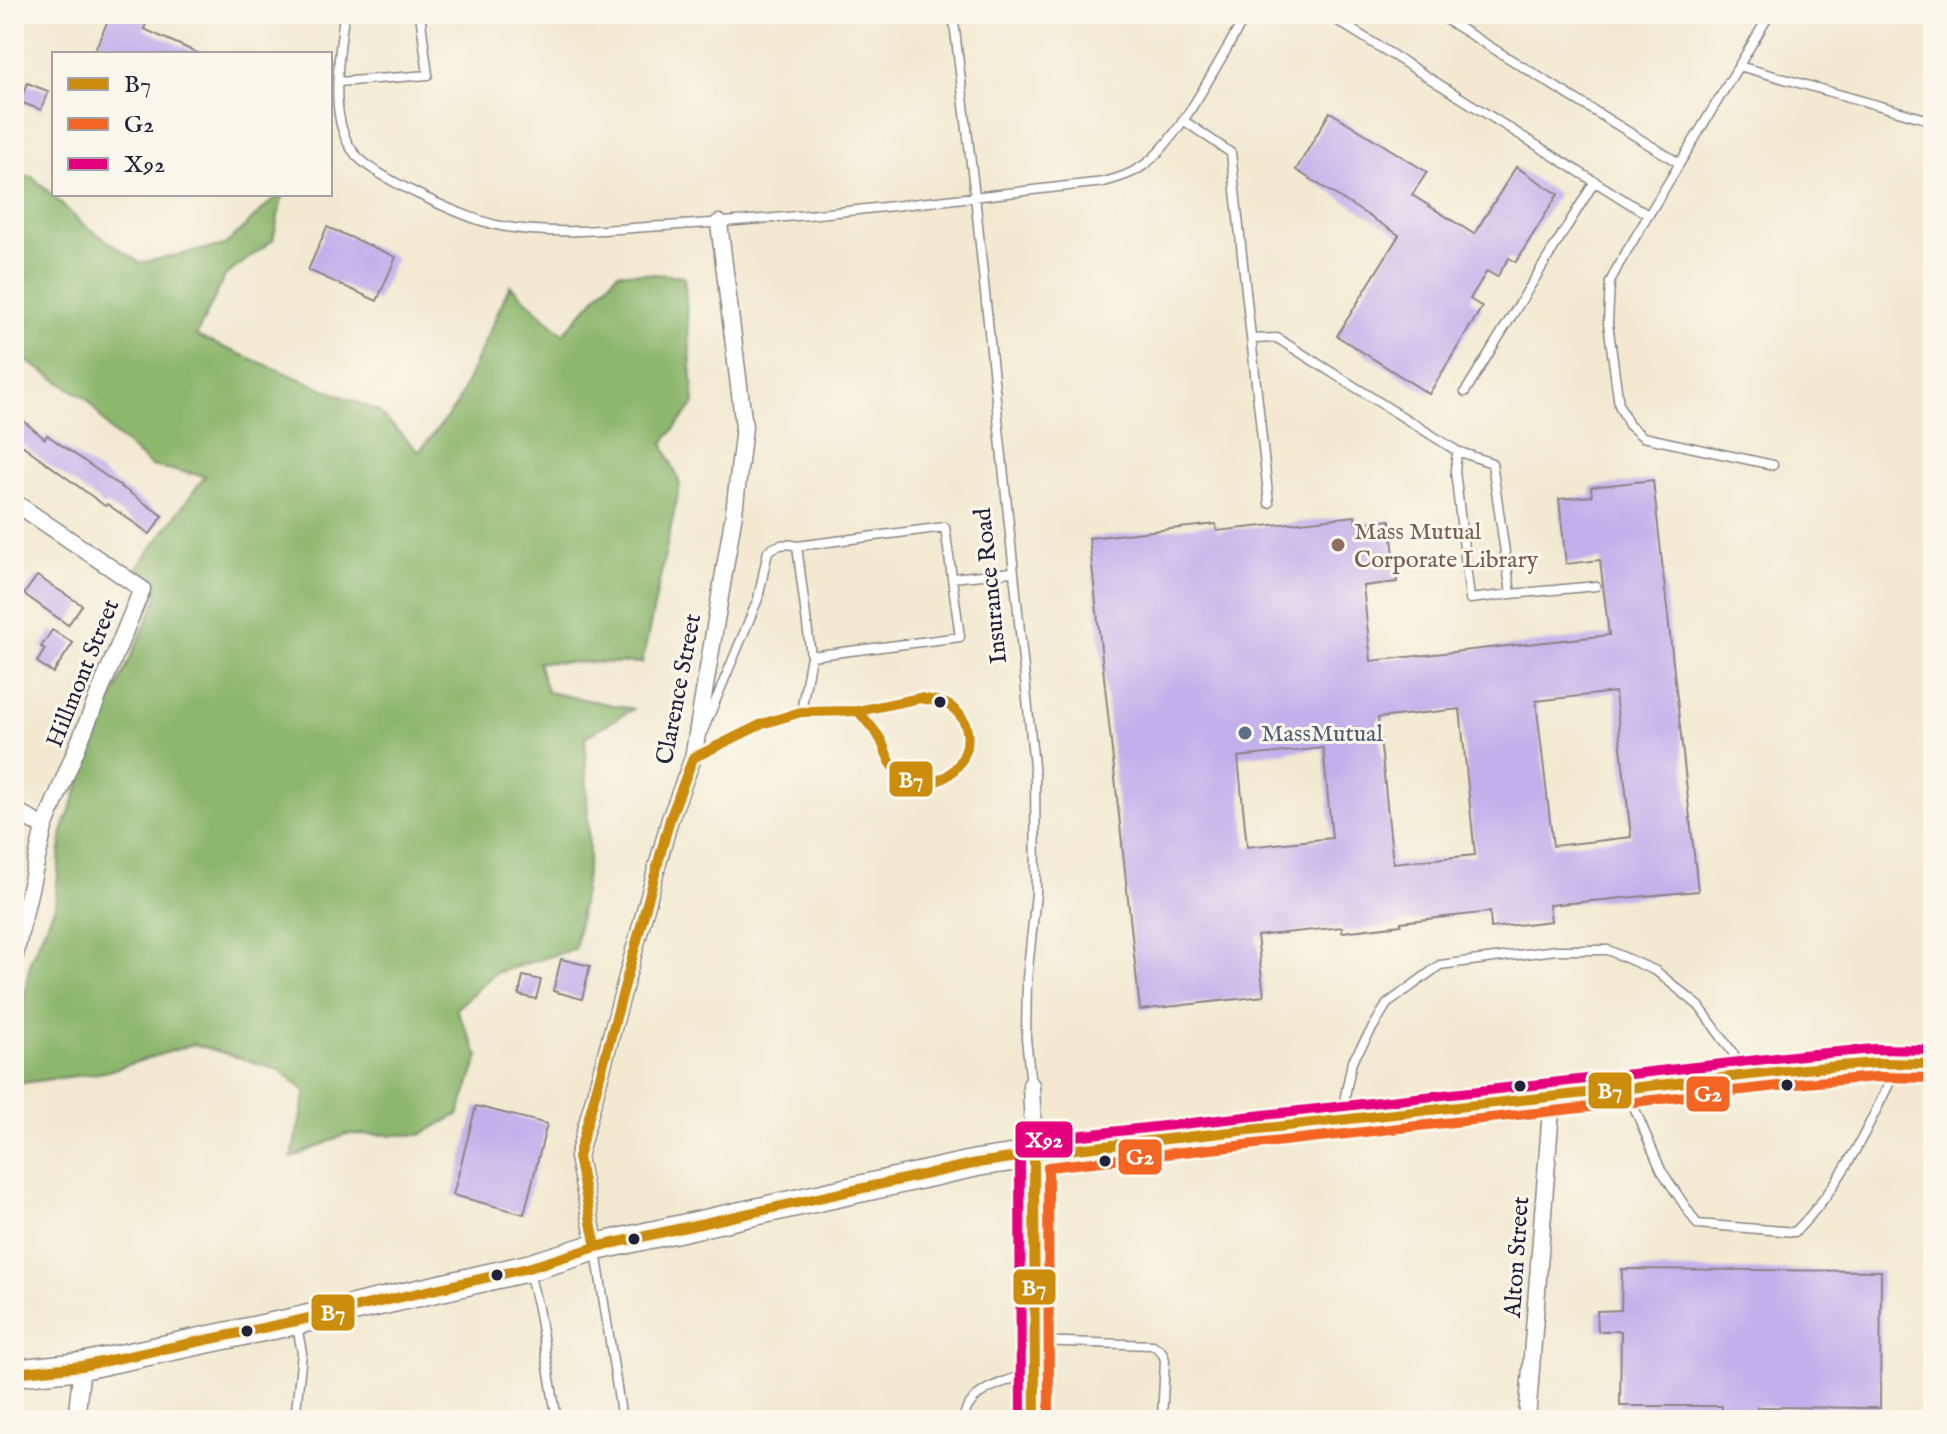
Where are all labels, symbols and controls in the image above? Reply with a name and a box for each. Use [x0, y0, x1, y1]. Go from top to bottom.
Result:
legend [52, 52, 332, 196]
text: B7 [124, 70, 151, 101]
text: G2 [124, 110, 154, 141]
text: X92 [124, 150, 165, 181]
street label: Insurance Road [968, 506, 1015, 665]
place label: Mass Mutual Corporate Library [1354, 517, 1539, 576]
marker: Mass Mutual Corporate Library [1329, 536, 1347, 554]
street label: Hillmont Street [40, 595, 127, 752]
street label: Clarence Street [650, 611, 709, 767]
unlabelled marker [932, 694, 948, 710]
place label: MassMutual [1261, 719, 1383, 750]
marker: MassMutual [1236, 724, 1254, 742]
line badge: B7 [888, 760, 934, 798]
text: B7 [899, 767, 923, 795]
line badge: B7 [1587, 1071, 1633, 1110]
line badge: G2 [1685, 1075, 1731, 1113]
unlabelled marker [1779, 1077, 1795, 1093]
unlabelled marker [1512, 1078, 1528, 1094]
text: B7 [1598, 1078, 1622, 1106]
text: G2 [1694, 1081, 1722, 1109]
line badge: X92 [1014, 1120, 1074, 1159]
text: X92 [1024, 1127, 1063, 1155]
line badge: G2 [1117, 1138, 1163, 1176]
text: G2 [1126, 1144, 1154, 1172]
unlabelled marker [1097, 1153, 1113, 1169]
street label: Alton Street [1498, 1195, 1537, 1320]
unlabelled marker [626, 1231, 642, 1247]
unlabelled marker [489, 1267, 505, 1283]
line badge: B7 [1012, 1268, 1057, 1306]
text: B7 [1022, 1275, 1046, 1303]
line badge: B7 [310, 1293, 356, 1332]
text: B7 [321, 1300, 345, 1328]
unlabelled marker [239, 1323, 255, 1339]

